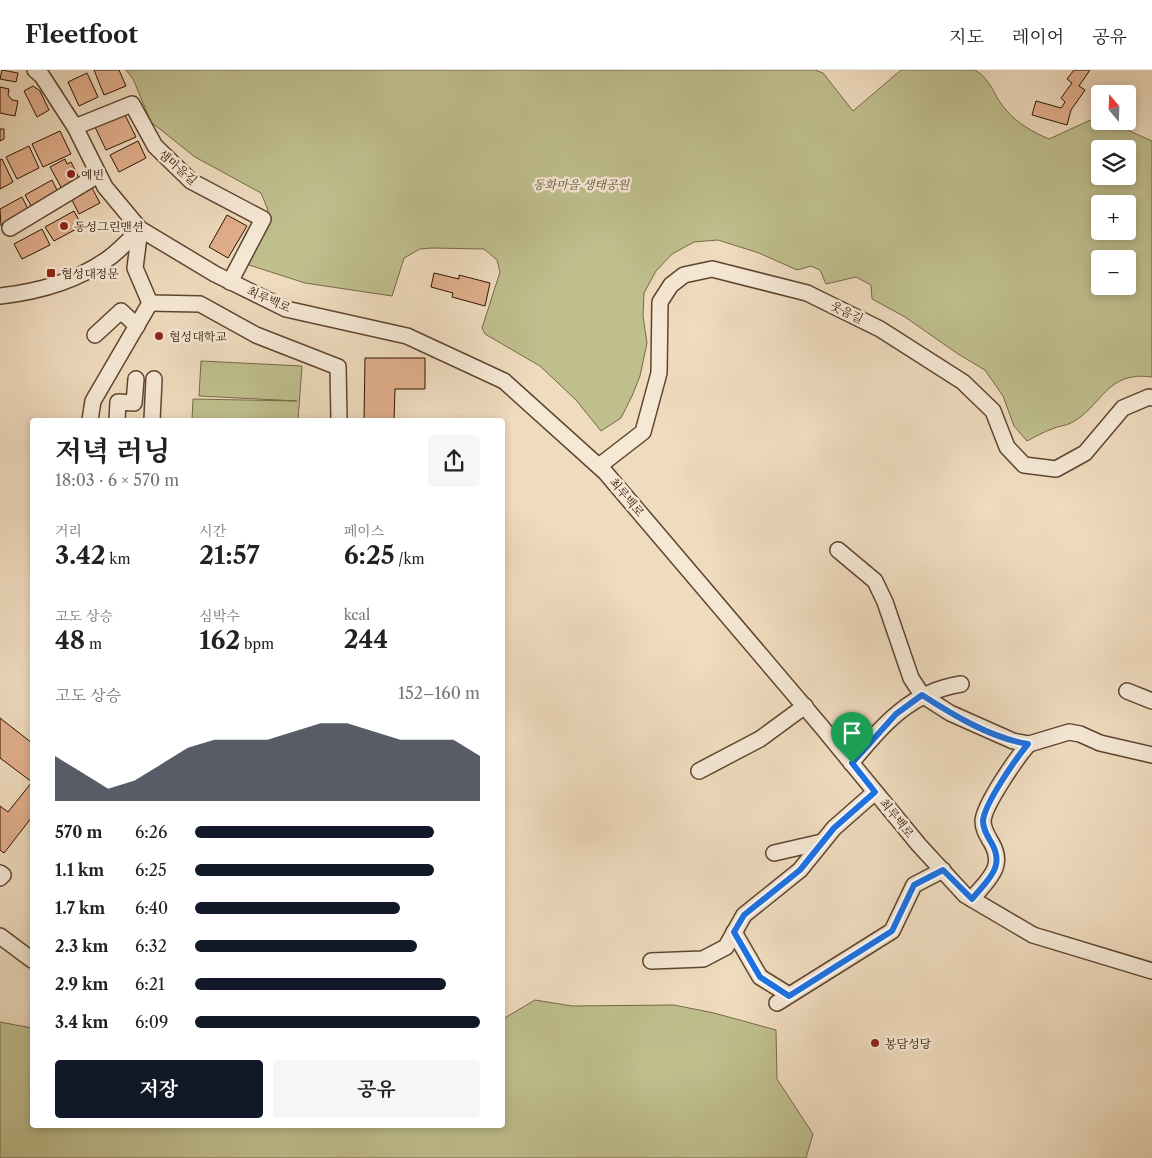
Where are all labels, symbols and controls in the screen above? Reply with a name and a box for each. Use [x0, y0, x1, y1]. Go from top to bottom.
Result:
text: Fleetfoot [25, 20, 138, 49]
text: 지도 [949, 26, 984, 48]
text: 레이어 [1012, 26, 1064, 48]
text: 공유 [1092, 26, 1127, 48]
north arrow [1091, 85, 1136, 130]
map controls [1091, 85, 1136, 295]
button: layers [1091, 140, 1136, 185]
street label: 샘마을길 [156, 146, 200, 188]
place label: 예빈 [81, 167, 104, 182]
marker: 예빈 [65, 168, 77, 180]
park label: 동화마을 생태공원 [533, 177, 630, 192]
button: + [1091, 195, 1136, 240]
place label: 동성그린맨션 [74, 219, 144, 234]
marker: 동성그린맨션 [58, 220, 70, 232]
button: − [1091, 250, 1136, 295]
place label: 협성대정문 [61, 266, 119, 281]
marker: 협성대정문 [45, 267, 57, 279]
street label: 최루백로 [245, 283, 294, 315]
street label: 웃음길 [828, 298, 866, 326]
place label: 협성대학교 [169, 329, 227, 344]
marker: 협성대학교 [153, 330, 165, 342]
text: 저녁 러닝 [55, 434, 170, 468]
button: share [428, 435, 480, 487]
text: 18:03 · 6 × 570 m [55, 470, 179, 490]
street label: 최루백로 [606, 474, 648, 520]
text: 거리 [55, 522, 82, 540]
text: 시간 [199, 522, 226, 540]
text: 페이스 [344, 522, 384, 540]
text: 3.42 [55, 540, 106, 571]
text: 21:57 [199, 540, 260, 571]
text: 6:25 [344, 540, 395, 571]
text: km [106, 550, 131, 568]
text: /km [395, 550, 425, 568]
text: kcal [344, 606, 370, 624]
text: 고도 상승 [55, 607, 113, 625]
text: 심박수 [199, 607, 240, 625]
text: 244 [344, 624, 388, 655]
text: 48 [55, 625, 85, 656]
text: 162 [199, 625, 240, 656]
text: m [85, 635, 102, 653]
text: bpm [240, 635, 274, 653]
text: 152–160 m [398, 683, 480, 703]
text: 고도 상승 [55, 685, 121, 705]
pin [831, 712, 873, 763]
icon: arrive [838, 719, 866, 747]
street label: 최루백로 [877, 795, 918, 841]
text: 570 m [55, 822, 102, 842]
text: 6:26 [135, 822, 167, 842]
text: 1.1 km [55, 860, 104, 880]
text: 6:25 [135, 860, 167, 880]
text: 1.7 km [55, 898, 105, 918]
text: 6:40 [135, 898, 168, 918]
text: 2.3 km [55, 936, 108, 956]
text: 6:32 [135, 936, 167, 956]
text: 2.9 km [55, 974, 109, 994]
text: 6:21 [135, 974, 165, 994]
text: 3.4 km [55, 1012, 108, 1032]
text: 6:09 [135, 1012, 168, 1032]
place label: 봉담성당 [885, 1036, 932, 1051]
marker: 봉담성당 [869, 1037, 881, 1049]
button: 저장 [55, 1060, 263, 1118]
button: 공유 [273, 1060, 480, 1118]

